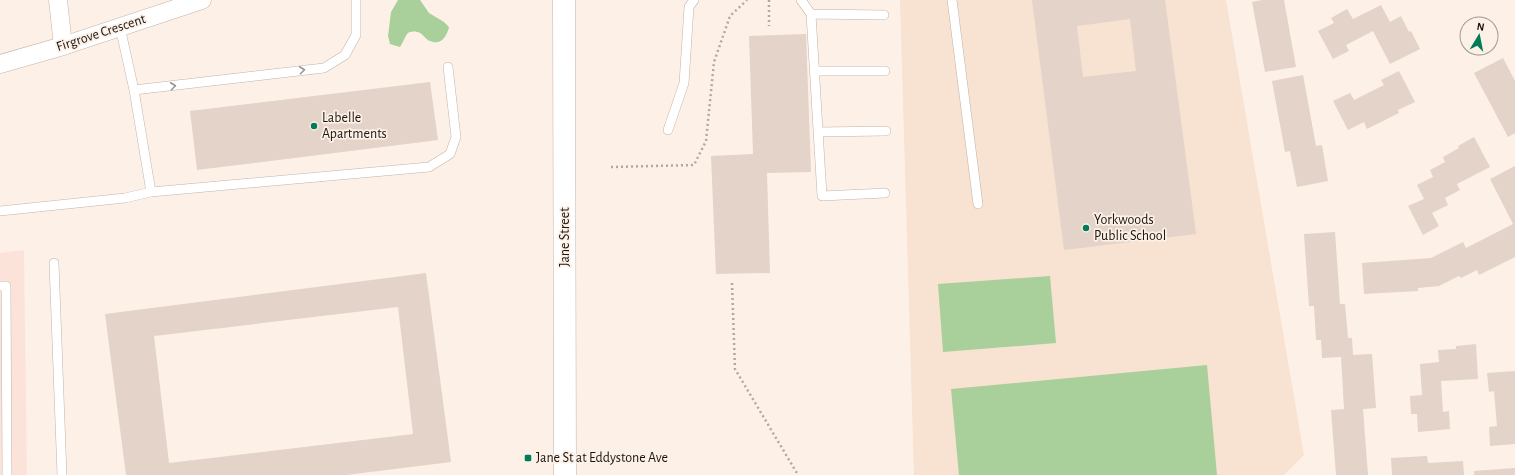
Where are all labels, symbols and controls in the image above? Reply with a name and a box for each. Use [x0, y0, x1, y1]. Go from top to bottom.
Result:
street label: Firgrove Crescent [55, 12, 148, 54]
north arrow [1459, 16, 1499, 56]
text: N [1476, 21, 1485, 33]
one-way arrow [299, 66, 305, 75]
one-way arrow [170, 82, 176, 91]
place label: Labelle Apartments [322, 111, 387, 141]
marker: Labelle Apartments [309, 121, 319, 131]
street label: Jane Street [558, 207, 572, 267]
place label: Yorkwoods Public School [1094, 213, 1166, 243]
marker: Yorkwoods Public School [1081, 223, 1091, 233]
place label: Jane St at Eddystone Ave [536, 451, 668, 465]
marker: Jane St at Eddystone Ave [523, 453, 533, 463]

